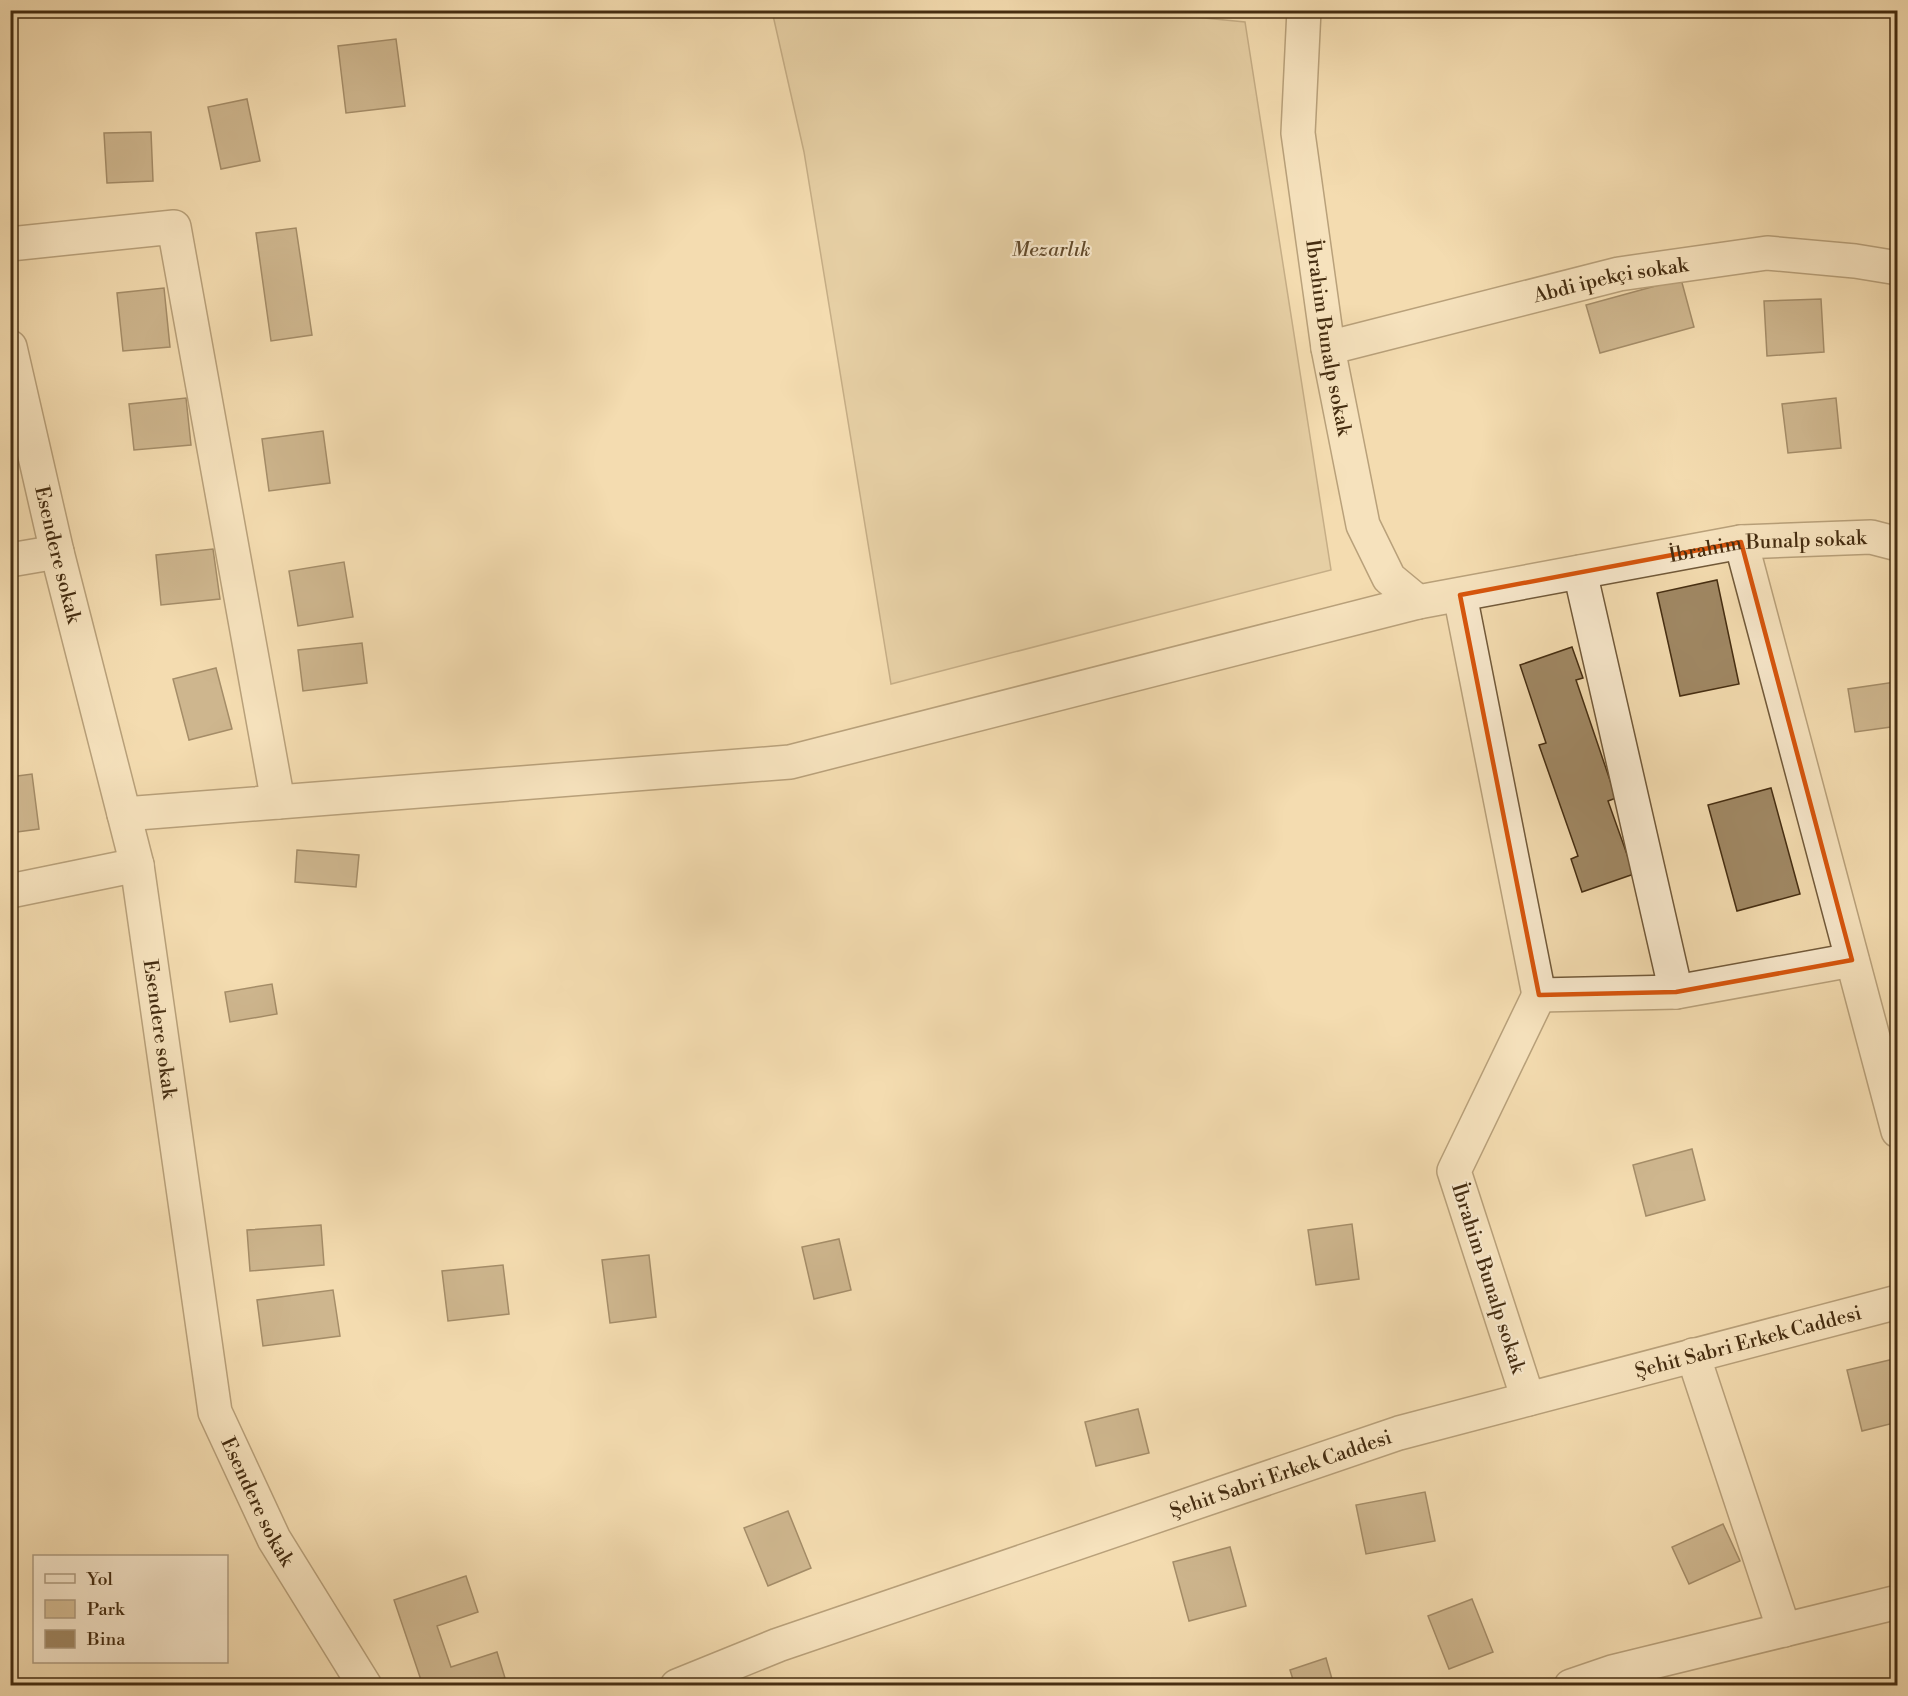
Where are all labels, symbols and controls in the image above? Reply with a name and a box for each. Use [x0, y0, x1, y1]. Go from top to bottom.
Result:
park label: Mezarlık [1012, 238, 1090, 263]
street label: İbrahim Bunalp sokak [1299, 238, 1356, 440]
street label: Abdi ipekçi sokak [1530, 253, 1691, 310]
street label: Esendere sokak [28, 484, 86, 628]
street label: İbrahim Bunalp sokak [1667, 526, 1868, 569]
street label: Esendere sokak [137, 958, 181, 1102]
street label: İbrahim Bunalp sokak [1445, 1180, 1532, 1378]
street label: Şehit Sabri Erkek Caddesi [1632, 1301, 1865, 1385]
street label: Şehit Sabri Erkek Caddesi [1167, 1425, 1396, 1524]
street label: Esendere sokak [214, 1434, 300, 1573]
legend [33, 1555, 228, 1663]
text: Yol [86, 1568, 114, 1591]
text: Park [87, 1598, 126, 1621]
text: Bina [86, 1628, 126, 1651]

